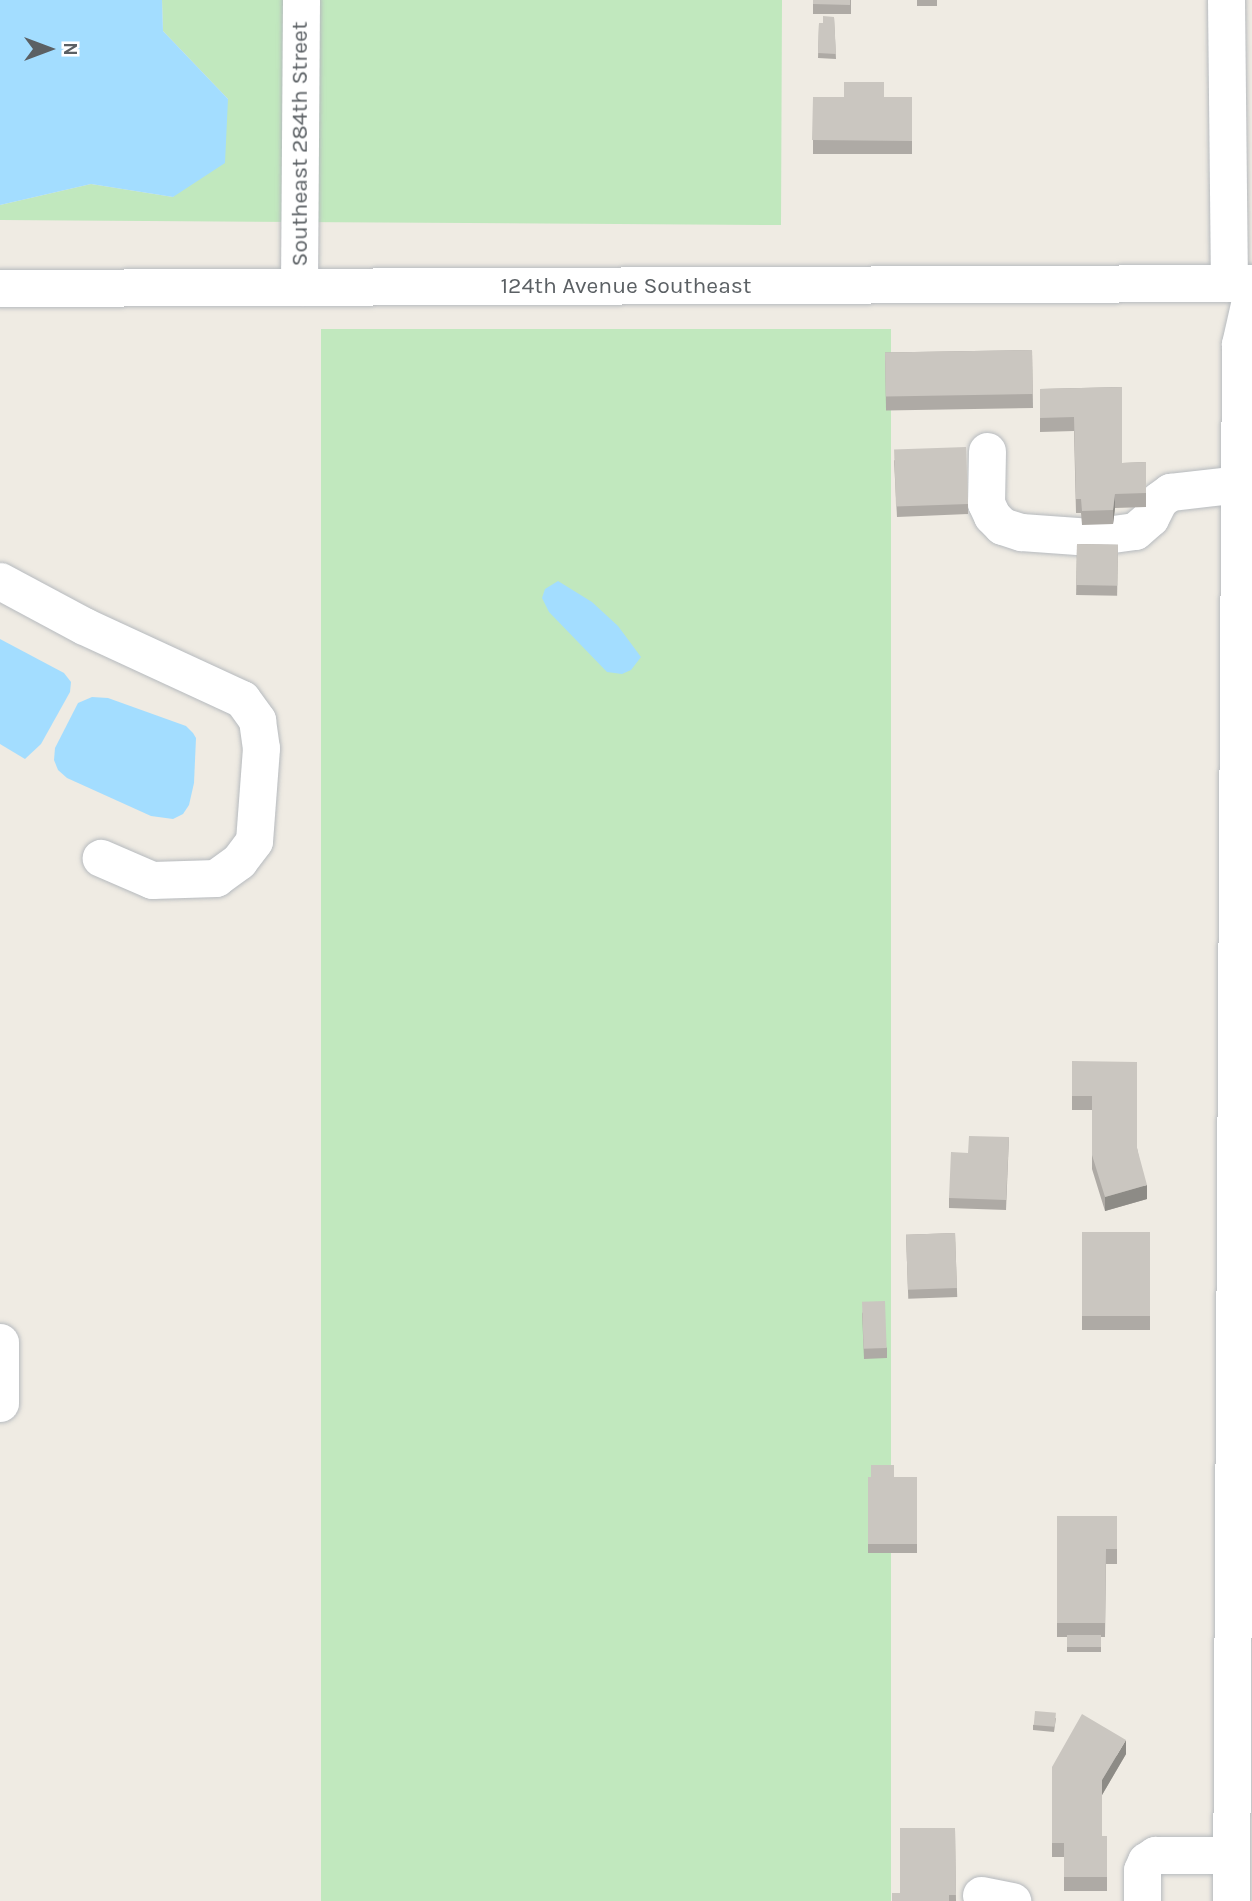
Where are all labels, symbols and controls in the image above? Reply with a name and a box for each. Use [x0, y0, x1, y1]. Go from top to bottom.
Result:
north arrow [14, 14, 84, 84]
street label: Southeast 284th Street [286, 21, 314, 267]
text: N [59, 42, 81, 56]
street label: 124th Avenue Southeast [500, 272, 752, 300]

